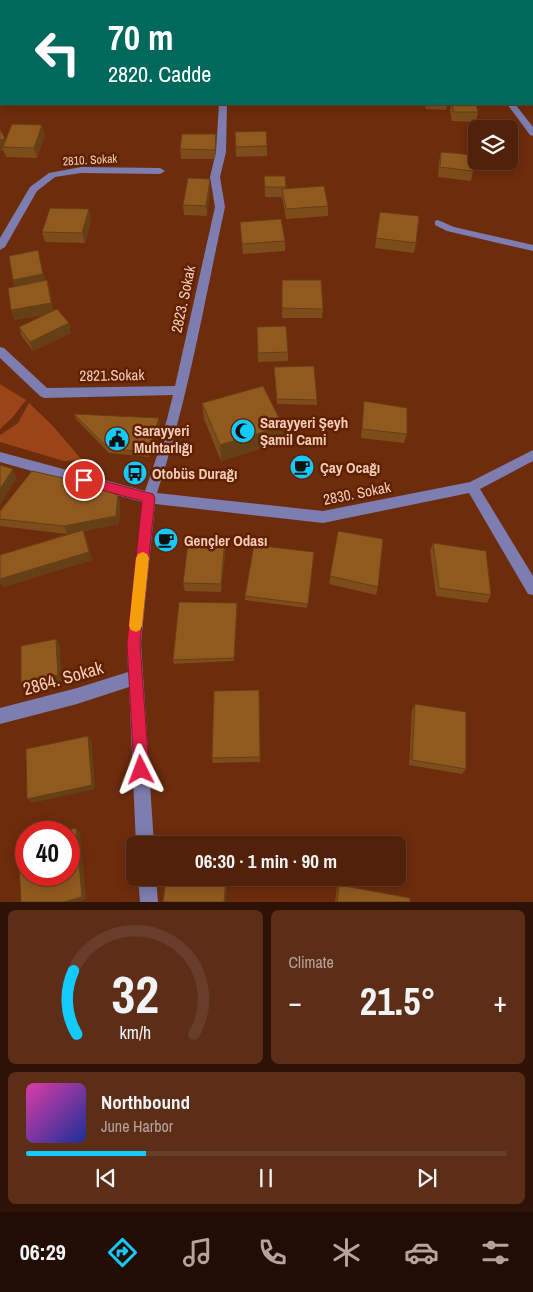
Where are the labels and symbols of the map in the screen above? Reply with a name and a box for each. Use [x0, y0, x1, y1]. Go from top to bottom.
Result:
street label: 2810. Sokak [62, 151, 118, 169]
street label: 2823. Sokak [166, 263, 201, 335]
street label: 2821.Sokak [79, 364, 146, 386]
place label: Sarayyeri Şeyh Şamil Cami [260, 412, 348, 450]
mosque icon: Sarayyeri Şeyh Şamil Cami [230, 418, 256, 444]
place label: Sarayyeri Muhtarlığı [134, 420, 193, 458]
public building icon: Sarayyeri Muhtarlığı [104, 426, 130, 452]
cafe icon: Çay Ocağı [289, 454, 315, 480]
place label: Çay Ocağı [320, 457, 380, 478]
pin [63, 459, 105, 501]
bus stop icon: Otobüs Durağı [122, 460, 148, 486]
place label: Otobüs Durağı [152, 463, 237, 484]
street label: 2830. Sokak [321, 476, 393, 510]
cafe icon: Gençler Odası [153, 527, 179, 553]
place label: Gençler Odası [184, 530, 267, 551]
street label: 2864. Sokak [20, 655, 106, 701]
position arrow [114, 743, 166, 795]
speed limit sign: 40 [15, 821, 80, 886]

